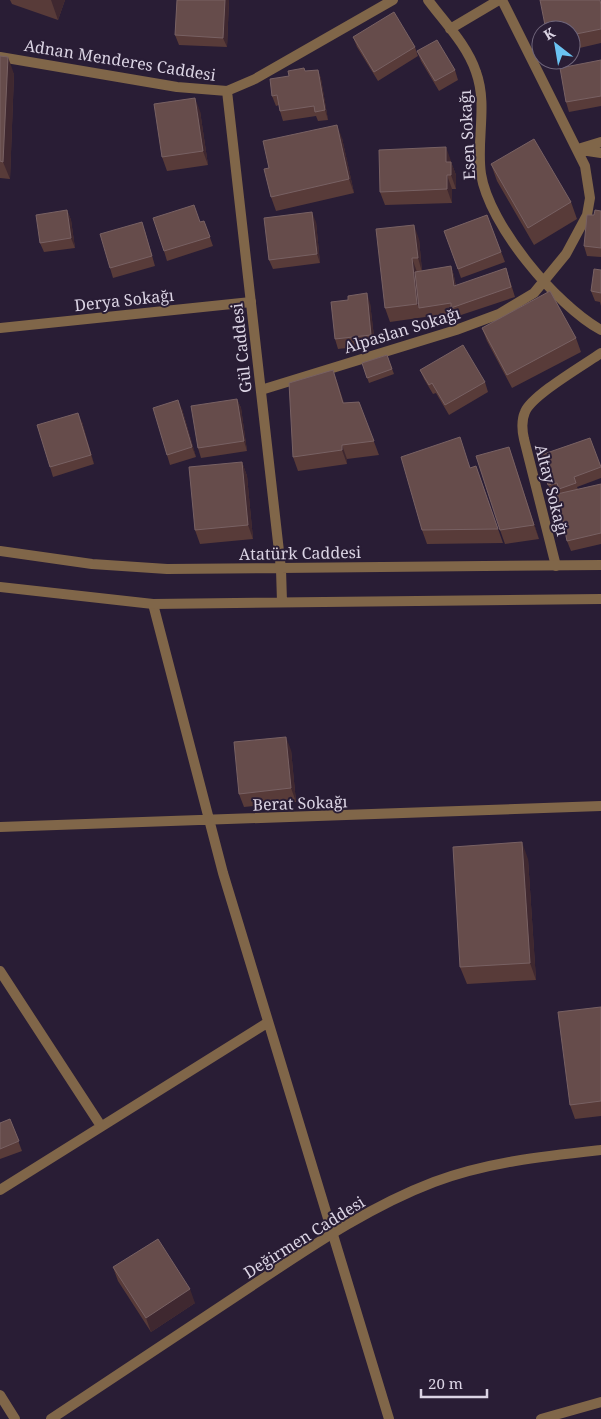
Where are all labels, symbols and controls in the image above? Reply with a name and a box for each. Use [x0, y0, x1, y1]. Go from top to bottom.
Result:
north arrow [531, 20, 581, 70]
text: K [540, 22, 559, 44]
street label: Adnan Menderes Caddesi [23, 34, 217, 86]
street label: Esen Sokağı [454, 89, 480, 181]
street label: Derya Sokağı [73, 284, 175, 316]
street label: Gül Caddesi [225, 302, 257, 394]
street label: Alpaslan Sokağı [341, 302, 463, 358]
street label: Altay Sokağı [530, 442, 574, 538]
street label: Atatürk Caddesi [239, 541, 361, 565]
street label: Berat Sokağı [252, 790, 348, 816]
street label: Değirmen Caddesi [239, 1191, 369, 1283]
scale bar [421, 1366, 487, 1398]
text: 20 m [428, 1373, 463, 1393]

